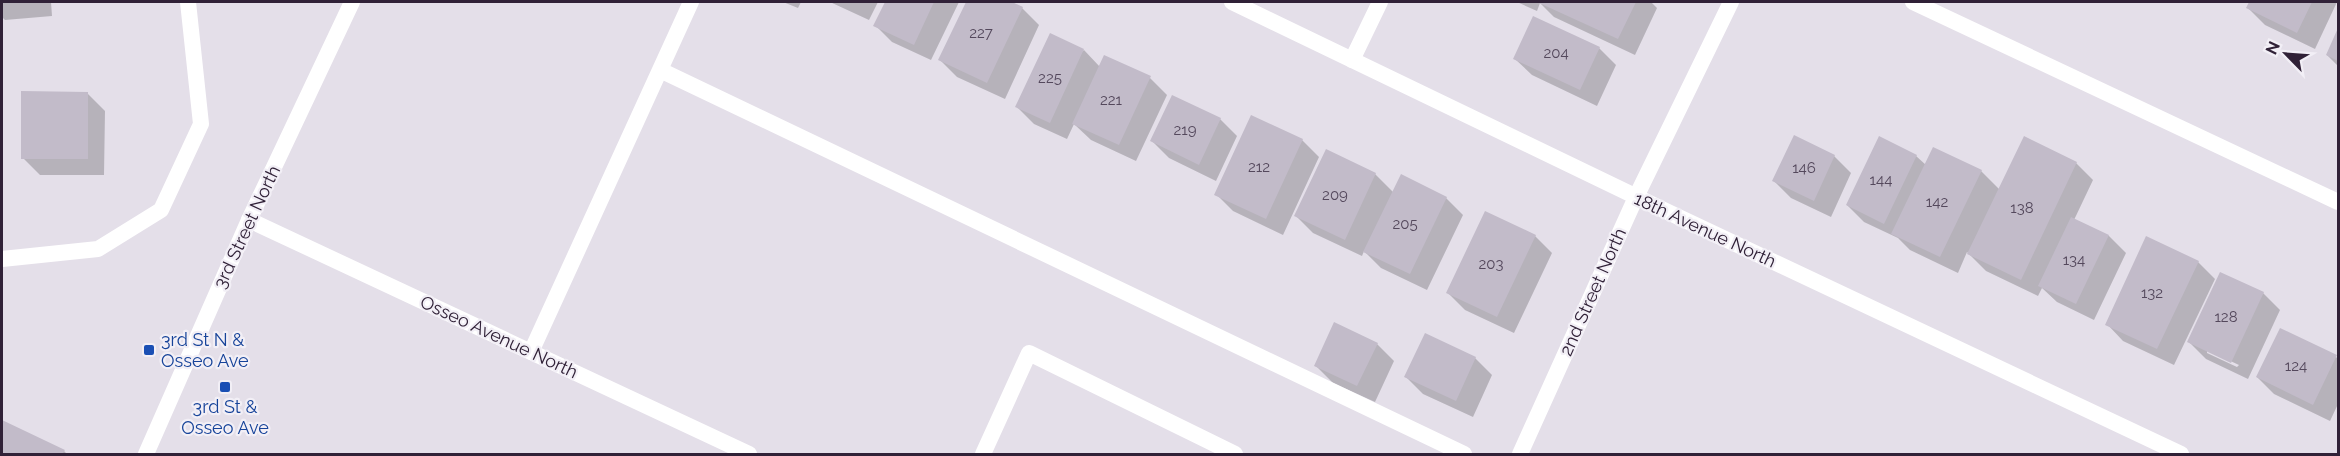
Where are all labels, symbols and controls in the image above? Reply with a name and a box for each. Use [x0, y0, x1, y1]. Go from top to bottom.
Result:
house number: 227 [969, 24, 993, 42]
north arrow [2256, 24, 2316, 84]
text: N [2262, 38, 2284, 57]
house number: 204 [1543, 44, 1569, 62]
house number: 225 [1038, 69, 1062, 87]
house number: 221 [1100, 91, 1123, 109]
house number: 219 [1173, 121, 1197, 139]
house number: 212 [1248, 158, 1270, 176]
house number: 146 [1792, 159, 1816, 177]
street label: 3rd Street North [209, 162, 284, 292]
house number: 144 [1870, 171, 1892, 189]
house number: 209 [1322, 186, 1348, 204]
street label: 18th Avenue North [1631, 187, 1779, 272]
house number: 142 [1926, 193, 1948, 211]
house number: 138 [2010, 199, 2034, 217]
house number: 205 [1392, 215, 1418, 233]
street label: 2nd Street North [1555, 225, 1630, 359]
house number: 134 [2063, 251, 2085, 269]
house number: 203 [1478, 255, 1504, 273]
house number: 132 [2141, 284, 2163, 302]
street label: Osseo Avenue North [417, 291, 581, 382]
house number: 128 [2214, 308, 2238, 326]
place label: 3rd St N & Osseo Ave [161, 329, 249, 371]
marker: 3rd St N & Osseo Ave [142, 343, 156, 357]
house number: 124 [2285, 357, 2307, 375]
marker: 3rd St & Osseo Ave [218, 380, 232, 394]
place label: 3rd St & Osseo Ave [181, 396, 269, 438]

